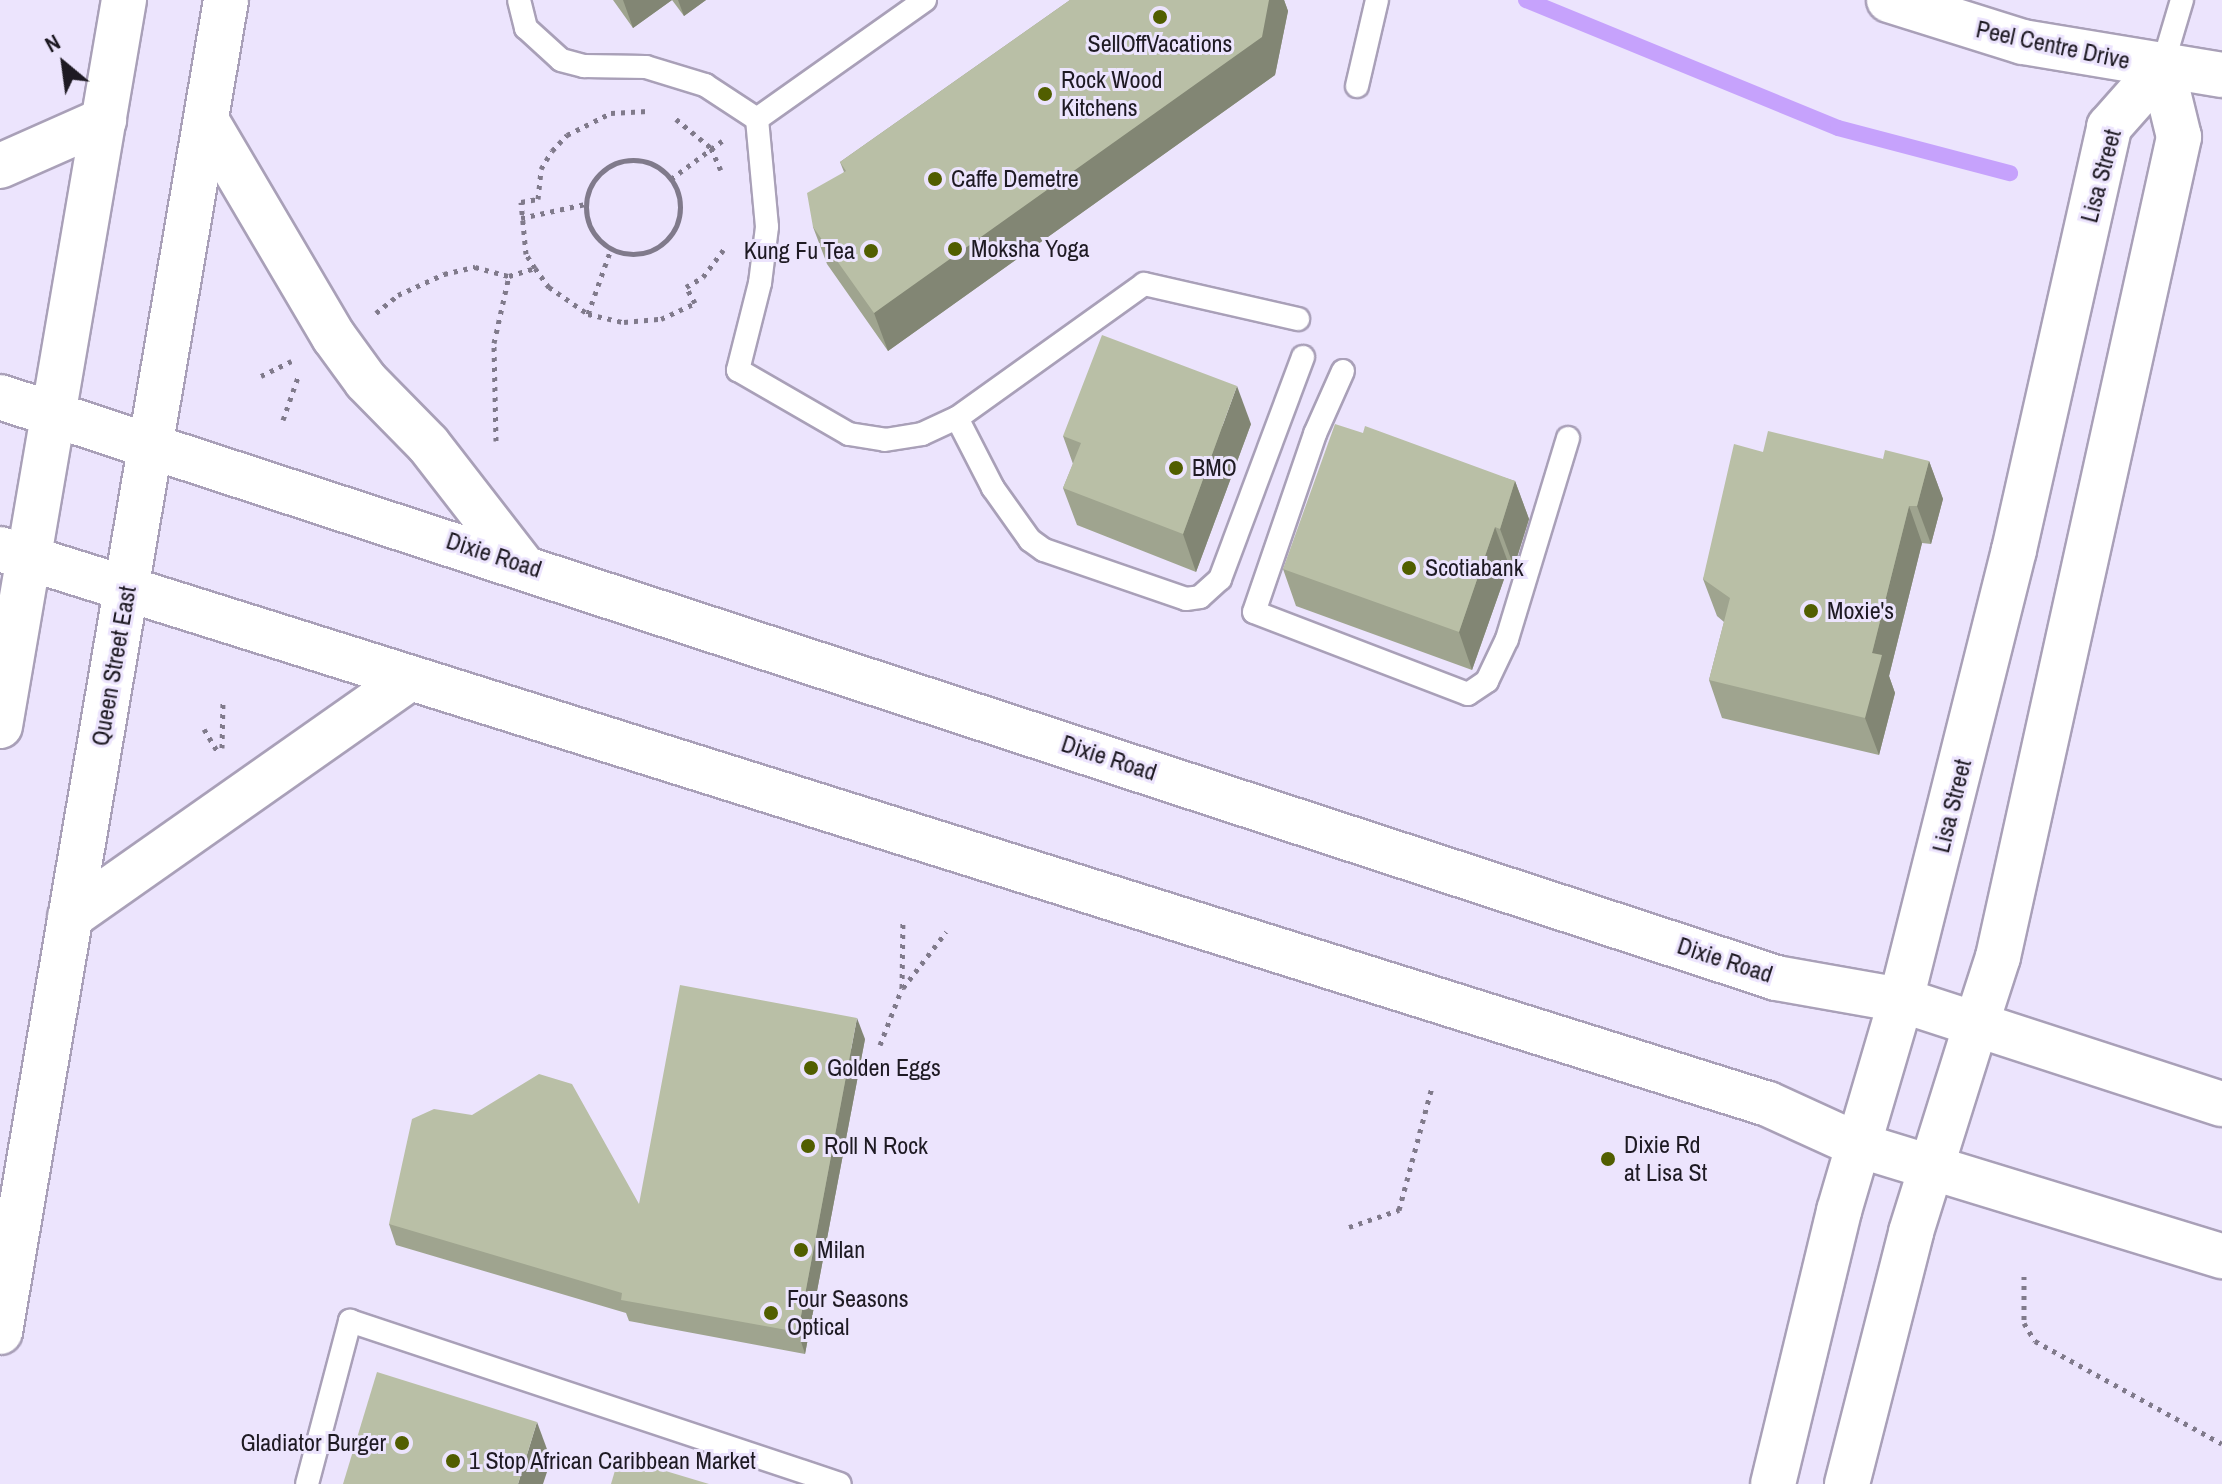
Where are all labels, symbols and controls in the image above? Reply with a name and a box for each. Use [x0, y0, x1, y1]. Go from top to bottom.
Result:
marker: SellOffVacations [1151, 8, 1169, 26]
street label: Peel Centre Drive [1974, 15, 2132, 75]
north arrow [24, 24, 104, 104]
text: N [39, 27, 65, 59]
place label: SellOffVacations [1088, 30, 1232, 58]
place label: Rock Wood Kitchens [1061, 66, 1162, 122]
marker: Rock Wood Kitchens [1036, 85, 1054, 103]
street label: Lisa Street [2075, 126, 2127, 226]
place label: Caffe Demetre [951, 165, 1079, 193]
marker: Caffe Demetre [926, 170, 944, 188]
place label: Moksha Yoga [971, 235, 1090, 263]
place label: Kung Fu Tea [743, 237, 855, 265]
marker: Moksha Yoga [946, 240, 964, 258]
marker: Kung Fu Tea [862, 242, 880, 260]
place label: BMO [1192, 454, 1237, 482]
marker: BMO [1167, 459, 1185, 477]
street label: Dixie Road [443, 526, 545, 584]
place label: Scotiabank [1425, 554, 1523, 582]
marker: Scotiabank [1400, 559, 1418, 577]
street label: Queen Street East [86, 584, 142, 748]
place label: Moxie's [1827, 597, 1894, 625]
marker: Moxie's [1802, 602, 1820, 620]
street label: Dixie Road [1058, 729, 1160, 787]
street label: Lisa Street [1927, 756, 1977, 856]
street label: Dixie Road [1674, 931, 1776, 989]
place label: Golden Eggs [827, 1054, 941, 1082]
marker: Golden Eggs [802, 1059, 820, 1077]
place label: Dixie Rd at Lisa St [1624, 1131, 1707, 1187]
place label: Roll N Rock [824, 1132, 928, 1160]
marker: Roll N Rock [799, 1137, 817, 1155]
marker: Dixie Rd at Lisa St [1599, 1150, 1617, 1168]
place label: Milan [817, 1236, 865, 1264]
marker: Milan [792, 1241, 810, 1259]
place label: Four Seasons Optical [787, 1285, 909, 1341]
marker: Four Seasons Optical [762, 1304, 780, 1322]
place label: Gladiator Burger [241, 1429, 386, 1457]
marker: Gladiator Burger [393, 1434, 411, 1452]
place label: 1 Stop African Caribbean Market [469, 1447, 757, 1475]
marker: 1 Stop African Caribbean Market [444, 1452, 462, 1470]

